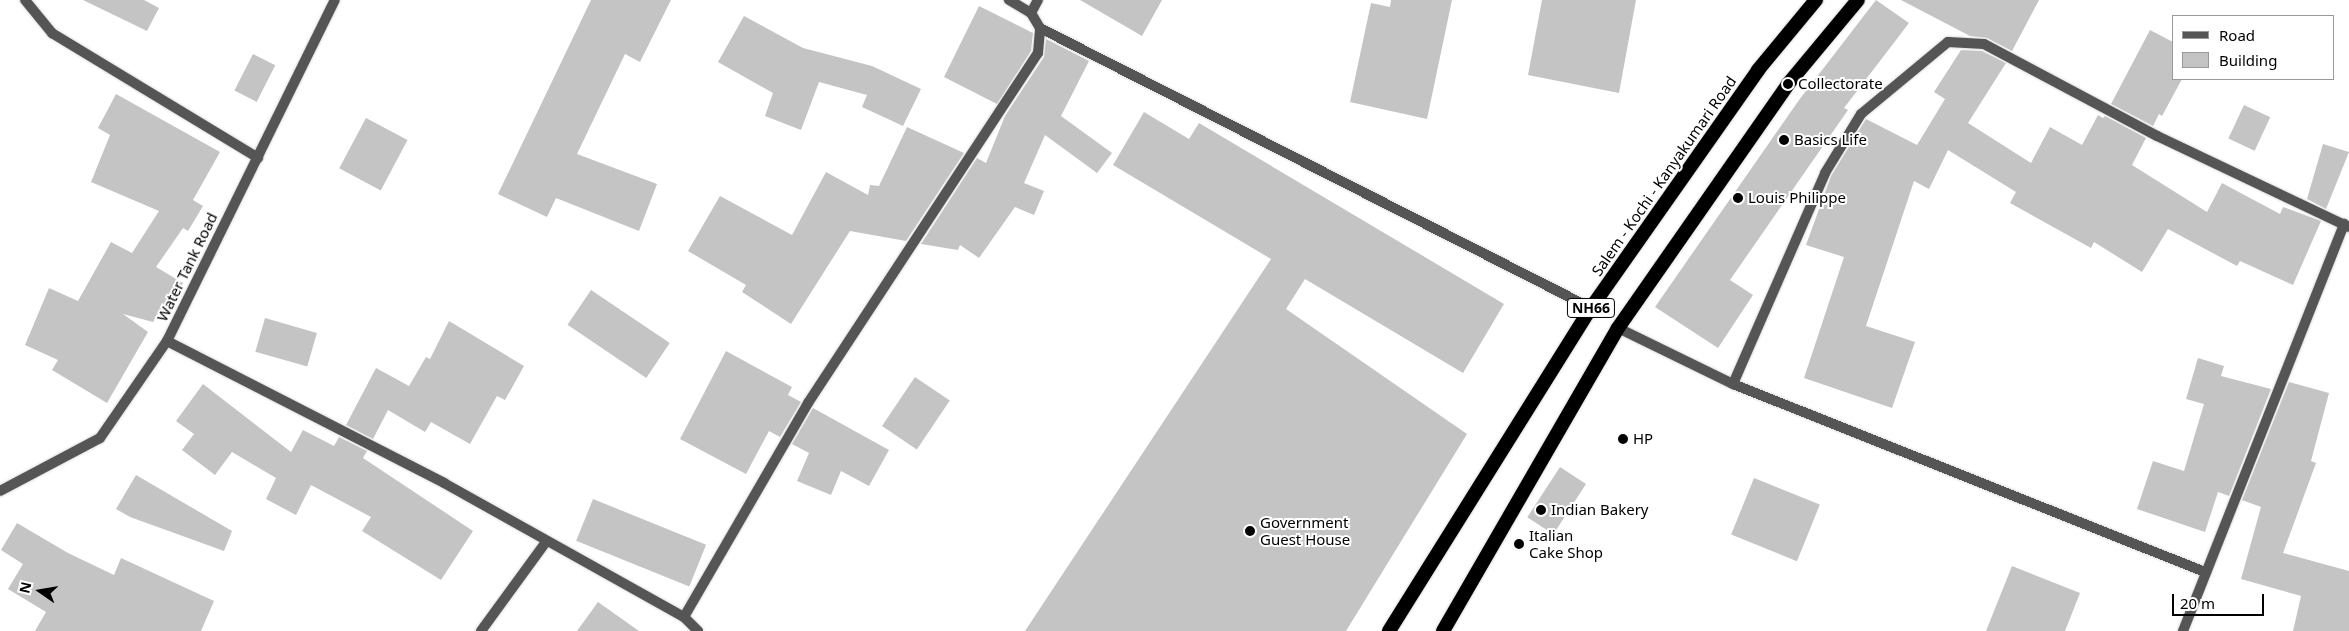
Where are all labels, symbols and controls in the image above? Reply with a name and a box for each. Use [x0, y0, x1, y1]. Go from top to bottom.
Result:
legend [2172, 15, 2334, 80]
text: Road [2219, 25, 2255, 45]
text: Building [2219, 50, 2277, 70]
street label: Salem - Kochi - Kanyakumari Road [1588, 73, 1740, 279]
place label: Collectorate [1798, 75, 1883, 93]
marker: Collectorate [1782, 78, 1794, 90]
place label: Basics Life [1794, 131, 1867, 149]
marker: Basics Life [1778, 134, 1790, 146]
place label: Louis Philippe [1748, 189, 1846, 207]
marker: Louis Philippe [1732, 192, 1744, 204]
street label: Water Tank Road [153, 210, 221, 324]
road number: NH66 [1566, 296, 1616, 320]
place label: HP [1633, 430, 1653, 448]
marker: HP [1617, 433, 1629, 445]
place label: Indian Bakery [1551, 501, 1649, 519]
marker: Indian Bakery [1535, 504, 1547, 516]
place label: Government Guest House [1260, 513, 1350, 548]
marker: Government Guest House [1244, 525, 1256, 537]
place label: Italian Cake Shop [1529, 526, 1603, 561]
marker: Italian Cake Shop [1513, 538, 1525, 550]
north arrow [15, 566, 65, 616]
text: N [14, 580, 35, 595]
scale bar [2174, 584, 2266, 616]
text: 20 m [2180, 593, 2215, 613]

